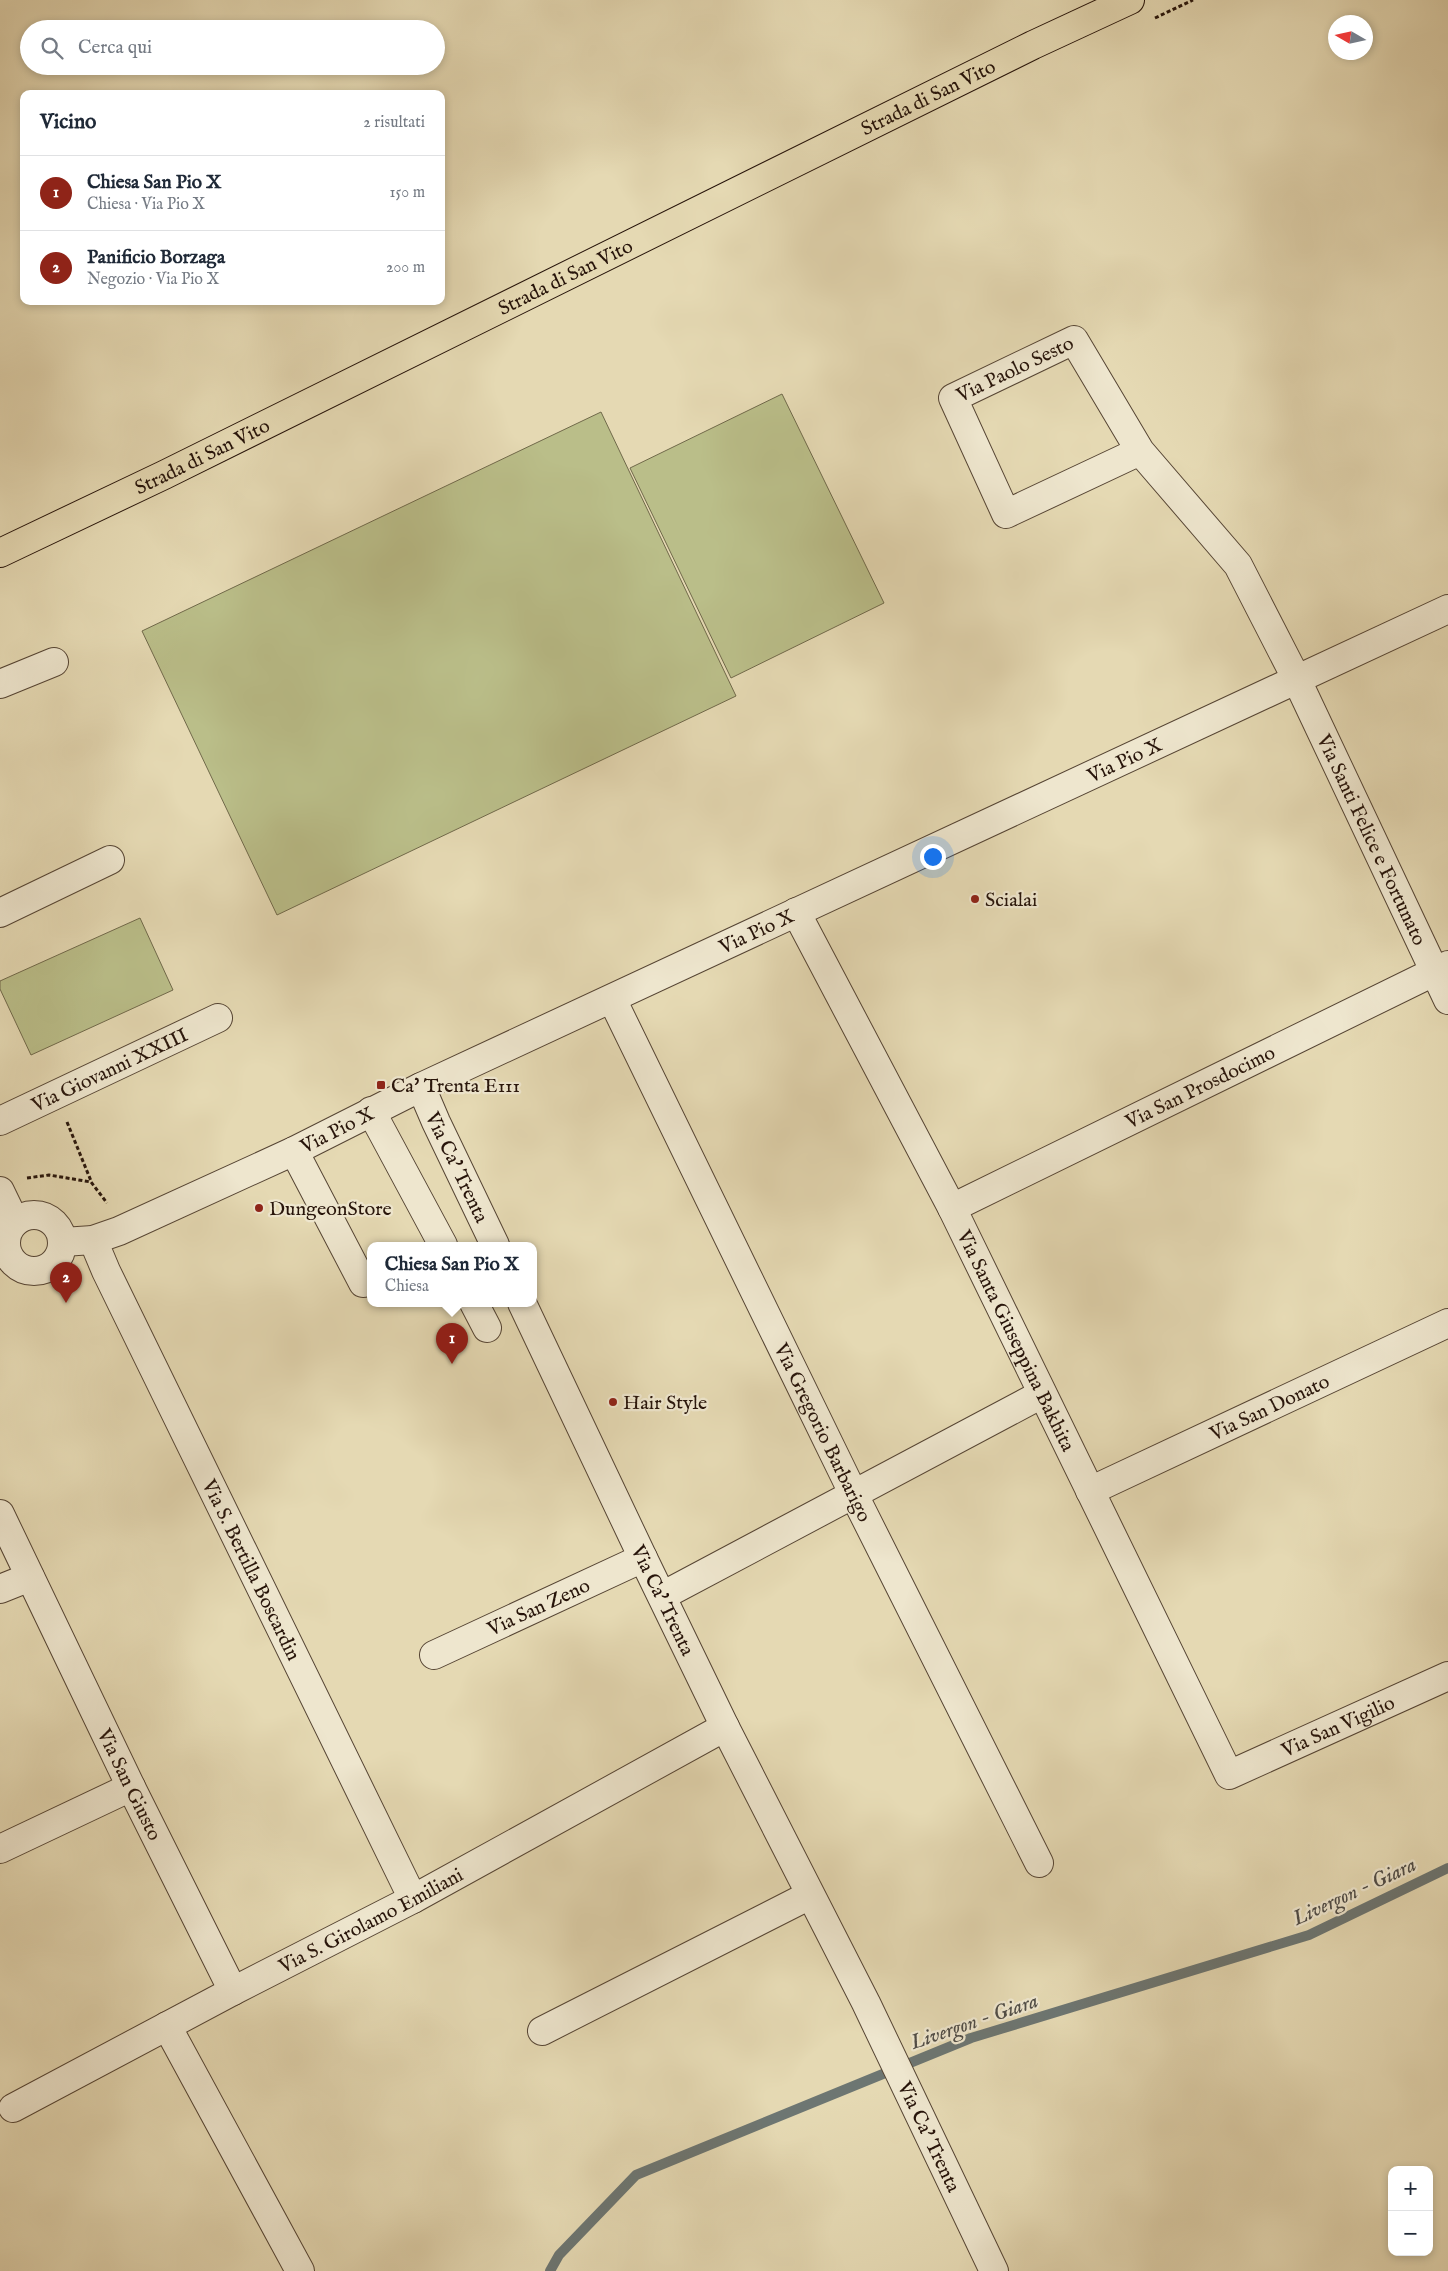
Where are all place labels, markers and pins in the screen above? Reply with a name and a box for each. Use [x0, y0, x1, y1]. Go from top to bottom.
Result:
place label: Scialai [985, 888, 1037, 913]
marker: Scialai [969, 893, 981, 905]
place label: Ca' Trenta E111 [391, 1074, 520, 1099]
marker: Ca' Trenta E111 [375, 1079, 387, 1091]
place label: DungeonStore [269, 1197, 392, 1222]
marker: DungeonStore [253, 1202, 265, 1214]
pin: 2 [50, 1262, 82, 1303]
pin: 1 [436, 1323, 468, 1364]
place label: Hair Style [623, 1391, 707, 1416]
marker: Hair Style [607, 1396, 619, 1408]

